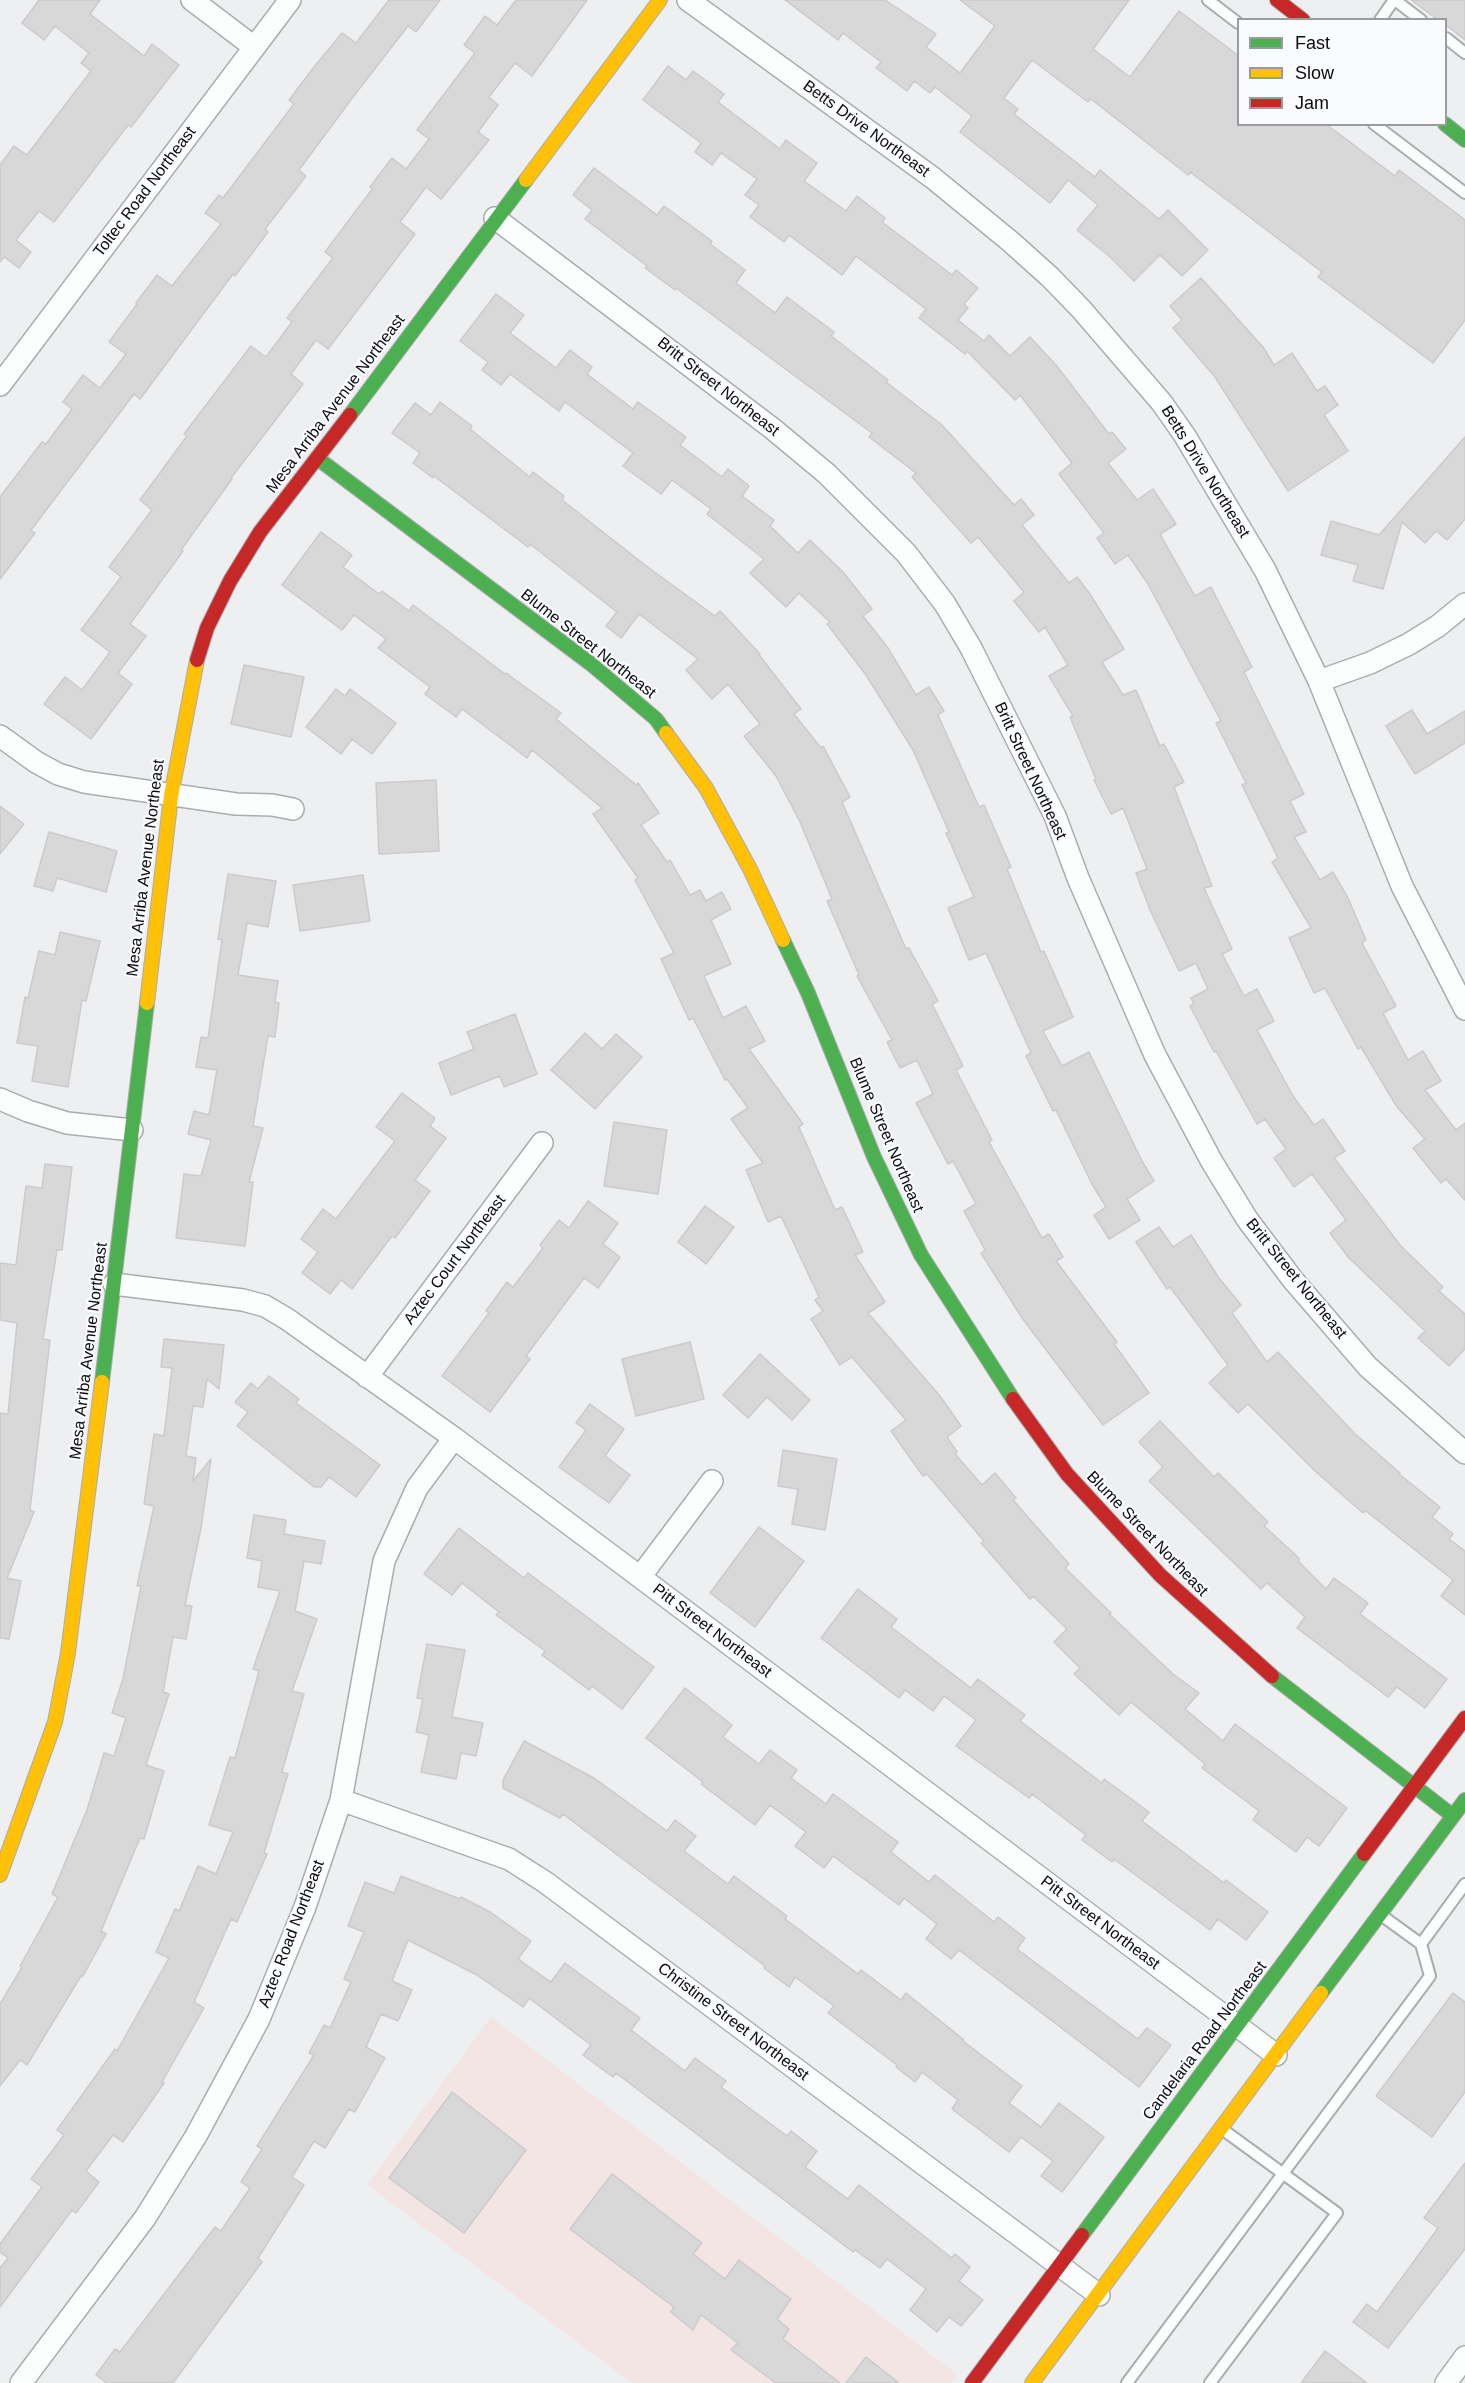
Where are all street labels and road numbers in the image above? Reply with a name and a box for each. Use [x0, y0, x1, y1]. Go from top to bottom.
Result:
street label: Betts Drive Northeast [799, 77, 933, 181]
street label: Toltec Road Northeast [90, 123, 200, 261]
street label: Mesa Arriba Avenue Northeast [263, 311, 409, 497]
street label: Britt Street Northeast [653, 333, 783, 441]
street label: Betts Drive Northeast [1157, 402, 1253, 542]
street label: Blume Street Northeast [517, 585, 659, 703]
street label: Britt Street Northeast [990, 699, 1070, 843]
street label: Mesa Arriba Avenue Northeast [123, 758, 169, 978]
street label: Blume Street Northeast [845, 1055, 927, 1215]
street label: Aztec Court Northeast [400, 1191, 510, 1329]
street label: Britt Street Northeast [1242, 1215, 1350, 1343]
street label: Mesa Arriba Avenue Northeast [66, 1241, 112, 1461]
street label: Blume Street Northeast [1082, 1468, 1212, 1600]
street label: Pitt Street Northeast [649, 1580, 775, 1682]
street label: Aztec Road Northeast [255, 1857, 329, 2011]
street label: Pitt Street Northeast [1037, 1872, 1163, 1974]
street label: Candelaria Road Northeast [1139, 1958, 1271, 2124]
street label: Christine Street Northeast [654, 1959, 812, 2085]

